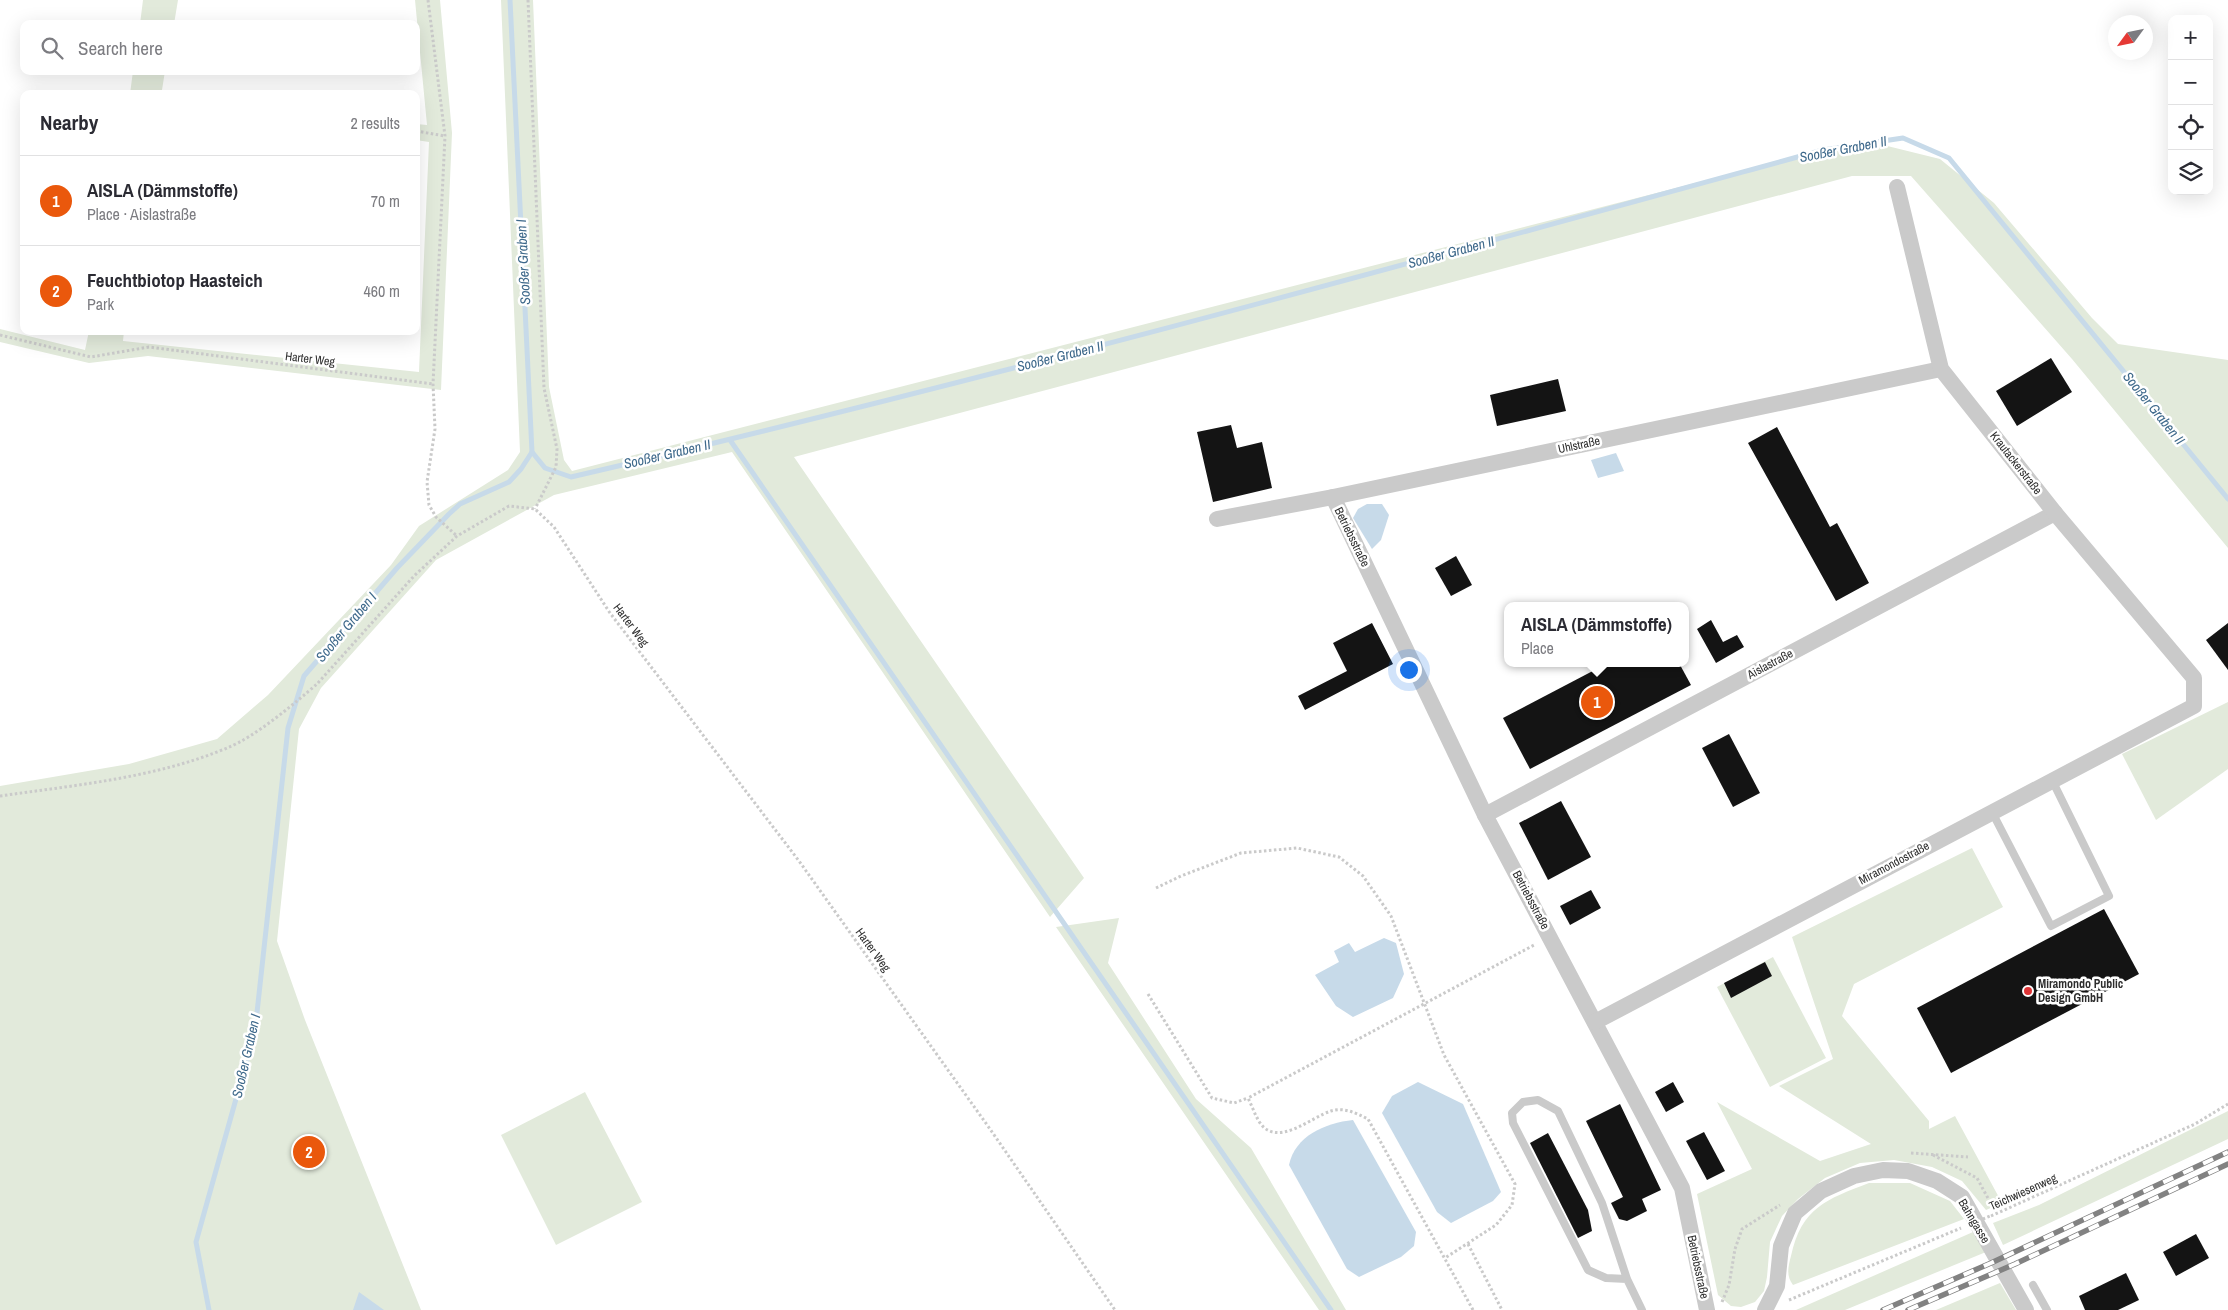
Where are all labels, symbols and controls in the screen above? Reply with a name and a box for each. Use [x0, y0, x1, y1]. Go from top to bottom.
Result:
north arrow [2108, 15, 2153, 60]
map controls [2168, 15, 2213, 195]
button: + [2168, 15, 2213, 60]
search box [20, 20, 420, 75]
icon: search [38, 34, 66, 62]
text: Search here [78, 35, 163, 61]
button: − [2168, 60, 2213, 105]
button: locate [2168, 105, 2213, 150]
text: Nearby [40, 108, 98, 137]
text: 2 results [350, 112, 400, 134]
water label: Sooßer Graben II [1798, 132, 1889, 166]
button: layers [2168, 150, 2213, 195]
text: AISLA (Dämmstoffe) [87, 177, 238, 203]
text: 1 [52, 190, 60, 212]
text: 70 m [371, 190, 400, 212]
text: Place · Aislastraße [87, 203, 196, 225]
water label: Sooßer Graben I [512, 218, 534, 305]
water label: Sooßer Graben II [1406, 232, 1497, 272]
text: Feuchtbiotop Haasteich [87, 267, 263, 293]
text: 2 [52, 280, 60, 302]
text: 460 m [364, 280, 400, 302]
text: Park [87, 293, 114, 315]
water label: Sooßer Graben II [1015, 336, 1106, 375]
street label: Harter Weg [284, 348, 336, 370]
water label: Sooßer Graben II [2119, 368, 2189, 449]
street label: Krautackerstraße [1986, 428, 2046, 498]
street label: Uhlstraße [1556, 433, 1602, 457]
water label: Sooßer Graben II [622, 435, 713, 473]
street label: Betriebsstraße [1331, 504, 1373, 570]
water label: Sooßer Graben I [312, 588, 381, 666]
street label: Harter Weg [610, 600, 653, 650]
popup [1504, 602, 1689, 667]
text: AISLA (Dämmstoffe) [1521, 611, 1672, 637]
text: Place [1521, 637, 1554, 659]
street label: Aislastraße [1743, 645, 1796, 683]
your location [1396, 657, 1422, 683]
pin: 1 [1581, 683, 1613, 721]
street label: Miramondostraße [1856, 838, 1932, 888]
street label: Betriebsstraße [1509, 868, 1553, 932]
street label: Harter Weg [852, 925, 895, 975]
place label: Miramondo Public Design GmbH [2038, 976, 2124, 1006]
marker: Miramondo Public Design GmbH [2022, 985, 2034, 997]
water label: Sooßer Graben I [228, 1012, 265, 1100]
pin: 2 [293, 1133, 325, 1171]
street label: Teichwiesenweg [1987, 1170, 2060, 1214]
street label: Bahngasse [1954, 1196, 1994, 1246]
street label: Betriebsstraße [1683, 1234, 1713, 1300]

